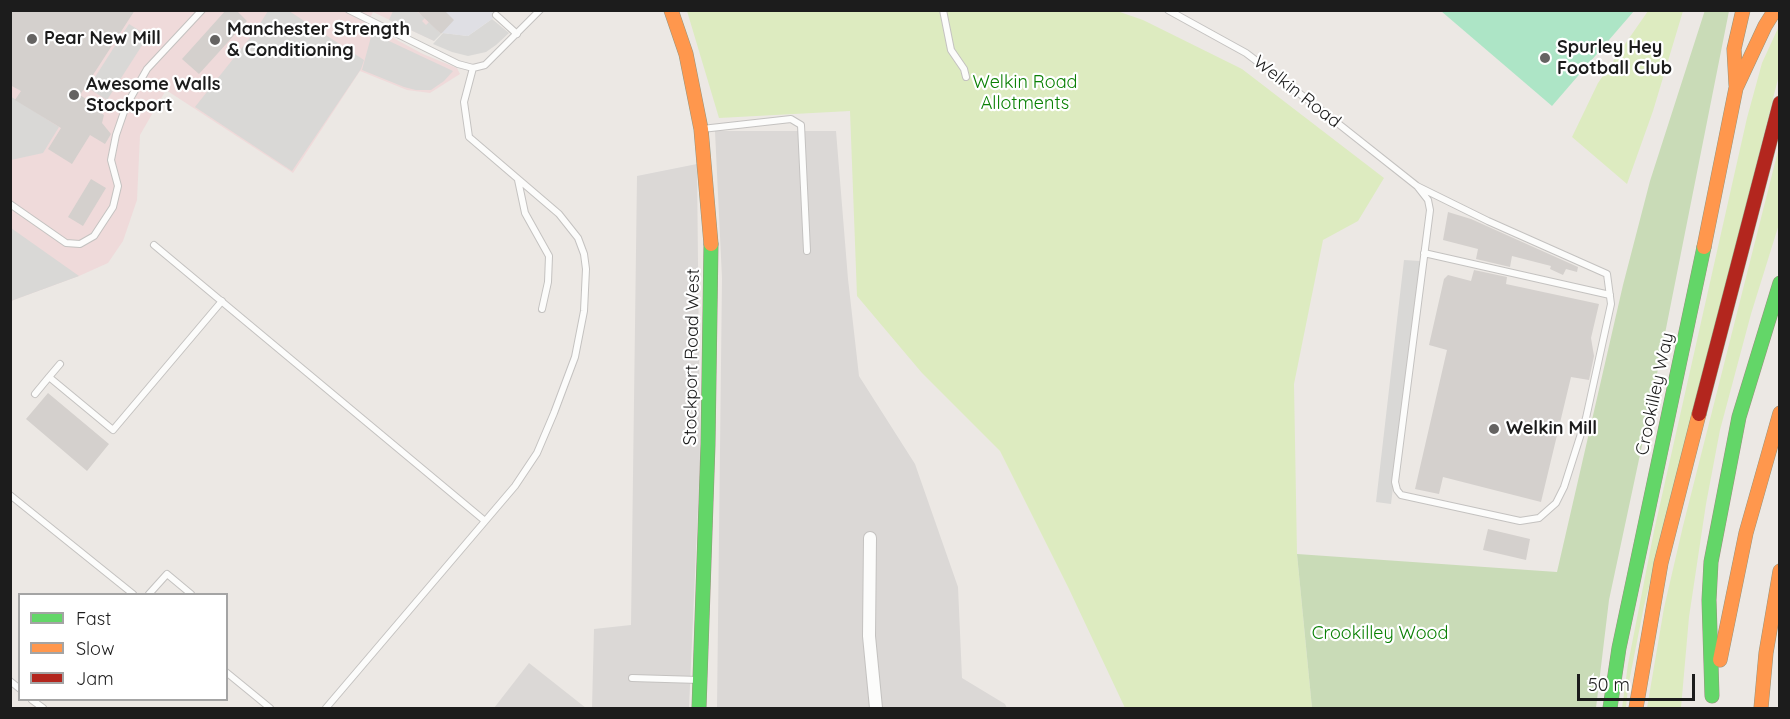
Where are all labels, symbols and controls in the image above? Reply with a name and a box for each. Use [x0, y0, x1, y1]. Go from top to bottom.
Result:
place label: Manchester Strength & Conditioning [227, 19, 410, 62]
place label: Pear New Mill [44, 28, 161, 50]
marker: Pear New Mill [25, 32, 39, 46]
marker: Manchester Strength & Conditioning [208, 33, 222, 47]
place label: Spurley Hey Football Club [1557, 37, 1672, 80]
street label: Welkin Road [1249, 51, 1345, 133]
marker: Spurley Hey Football Club [1538, 51, 1552, 65]
park label: Welkin Road Allotments [973, 72, 1077, 115]
place label: Awesome Walls Stockport [86, 74, 220, 116]
marker: Awesome Walls Stockport [67, 88, 81, 102]
street label: Stockport Road West [680, 268, 704, 446]
street label: Crookilley Way [1631, 331, 1679, 457]
place label: Welkin Mill [1506, 418, 1597, 440]
marker: Welkin Mill [1487, 422, 1501, 436]
legend [18, 593, 228, 701]
text: Fast [76, 607, 111, 630]
park label: Crookilley Wood [1312, 623, 1448, 645]
text: Slow [76, 637, 114, 660]
scale bar [1580, 662, 1698, 700]
text: Jam [76, 667, 114, 690]
text: 50 m [1588, 673, 1630, 696]

